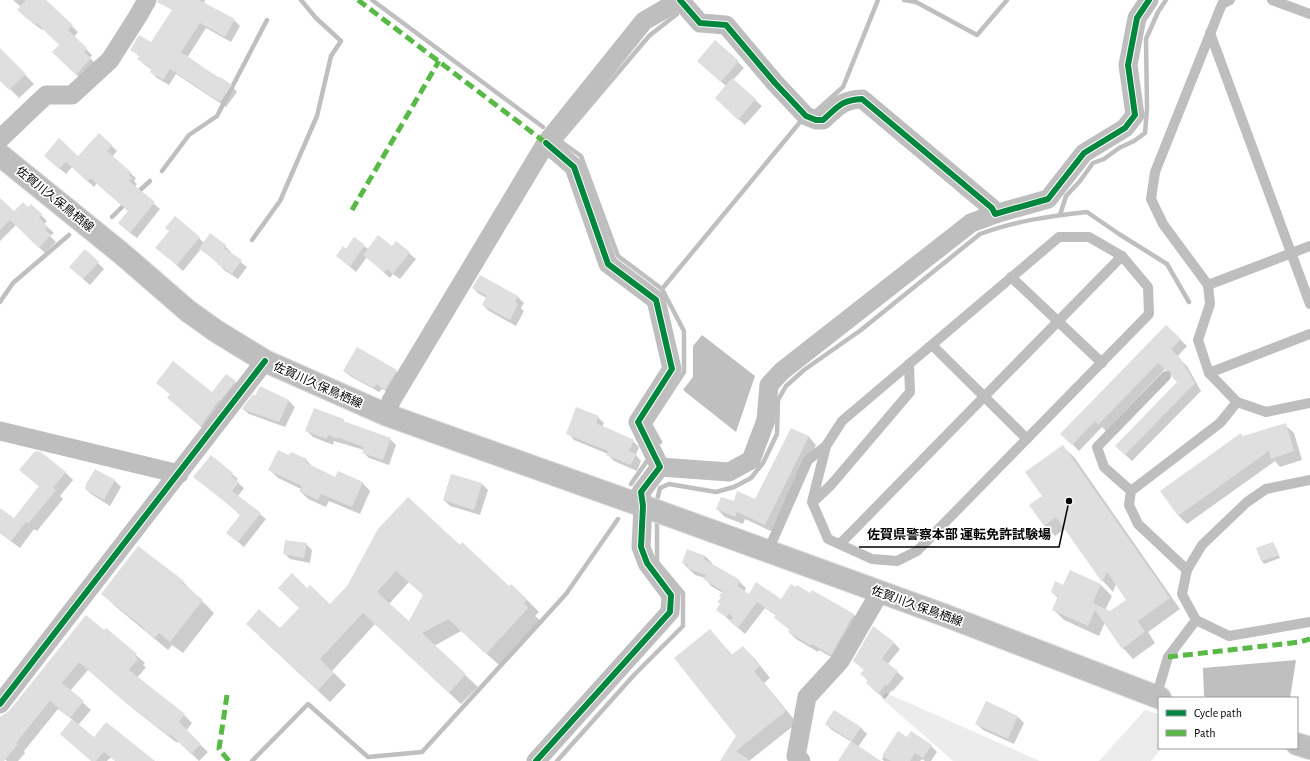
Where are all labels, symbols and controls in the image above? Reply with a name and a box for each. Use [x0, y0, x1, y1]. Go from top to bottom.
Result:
street label: 佐賀川久保鳥栖線 [14, 163, 97, 234]
street label: 佐賀川久保鳥栖線 [272, 359, 365, 410]
callout: 佐賀県警察本部 運転免許試験場 [859, 522, 1059, 547]
text: 佐賀県警察本部 運転免許試験場 [867, 527, 1051, 542]
street label: 佐賀川久保鳥栖線 [870, 583, 965, 628]
legend [1158, 697, 1298, 749]
text: Cycle path [1194, 707, 1242, 720]
text: Path [1194, 727, 1216, 739]

